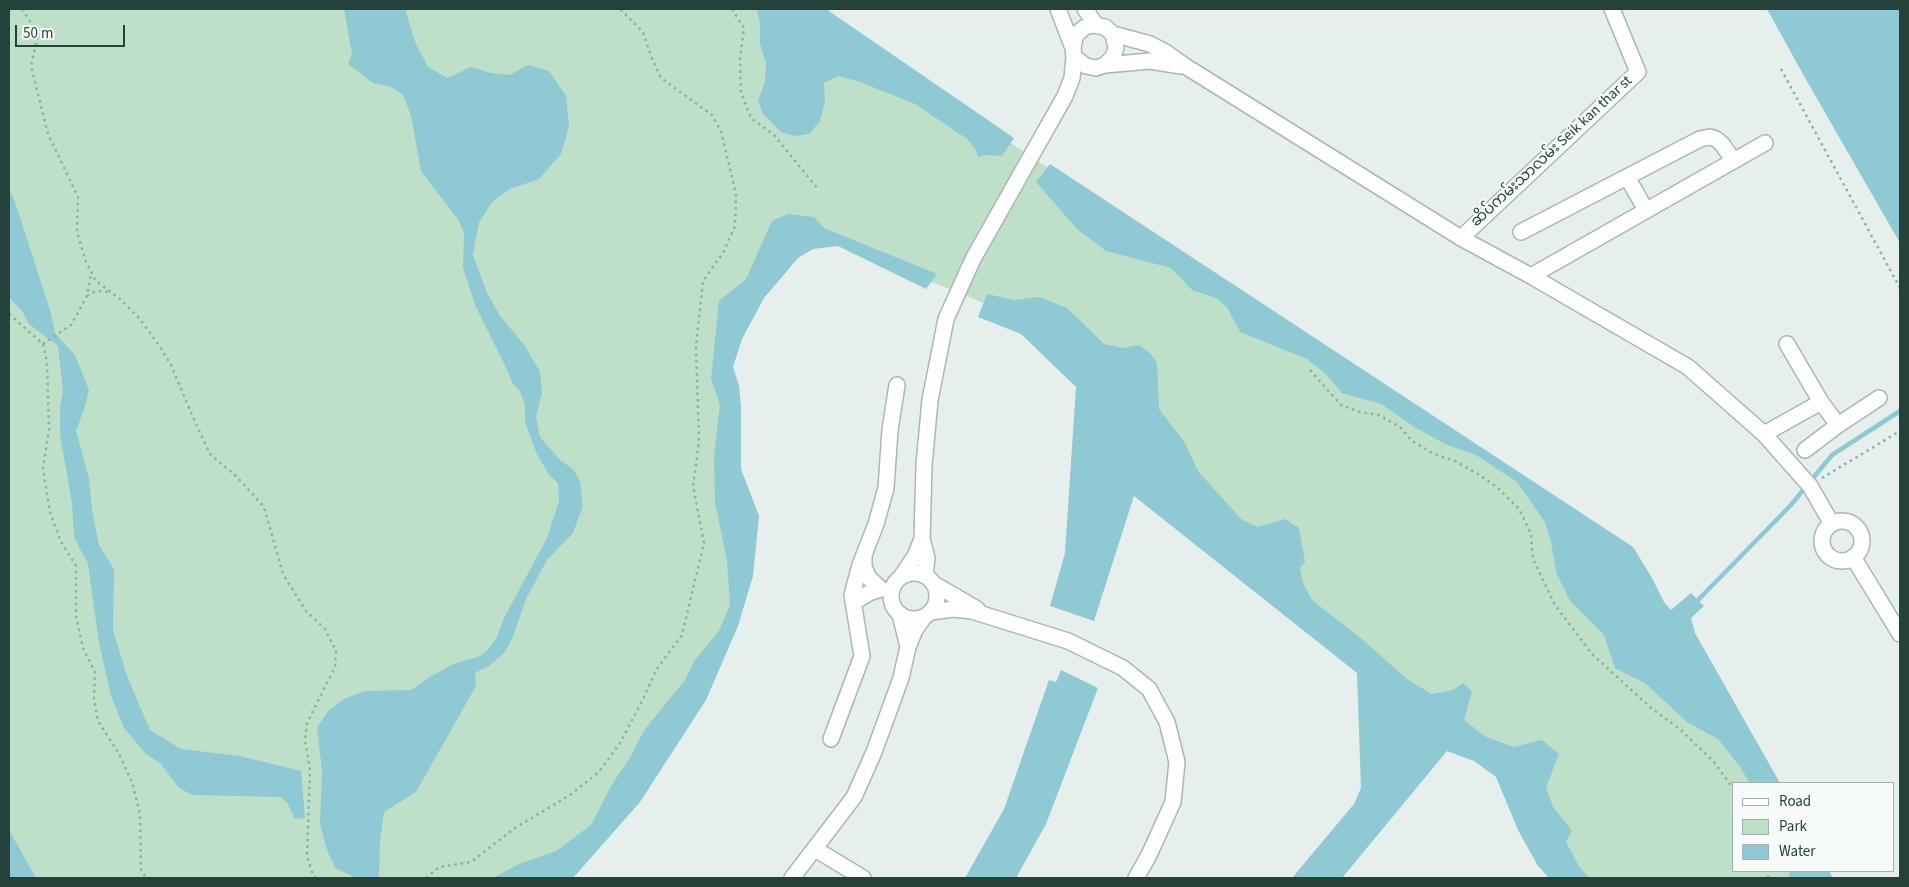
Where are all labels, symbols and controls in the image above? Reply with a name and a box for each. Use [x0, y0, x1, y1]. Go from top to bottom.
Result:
scale bar [18, 15, 128, 47]
text: 50 m [23, 23, 53, 44]
street label: ဆိပ်ကမ်းသာလမ်း Seik kan thar st [1468, 72, 1636, 232]
legend [1732, 782, 1894, 872]
text: Road [1779, 791, 1811, 812]
text: Park [1779, 816, 1807, 837]
text: Water [1779, 841, 1815, 862]

